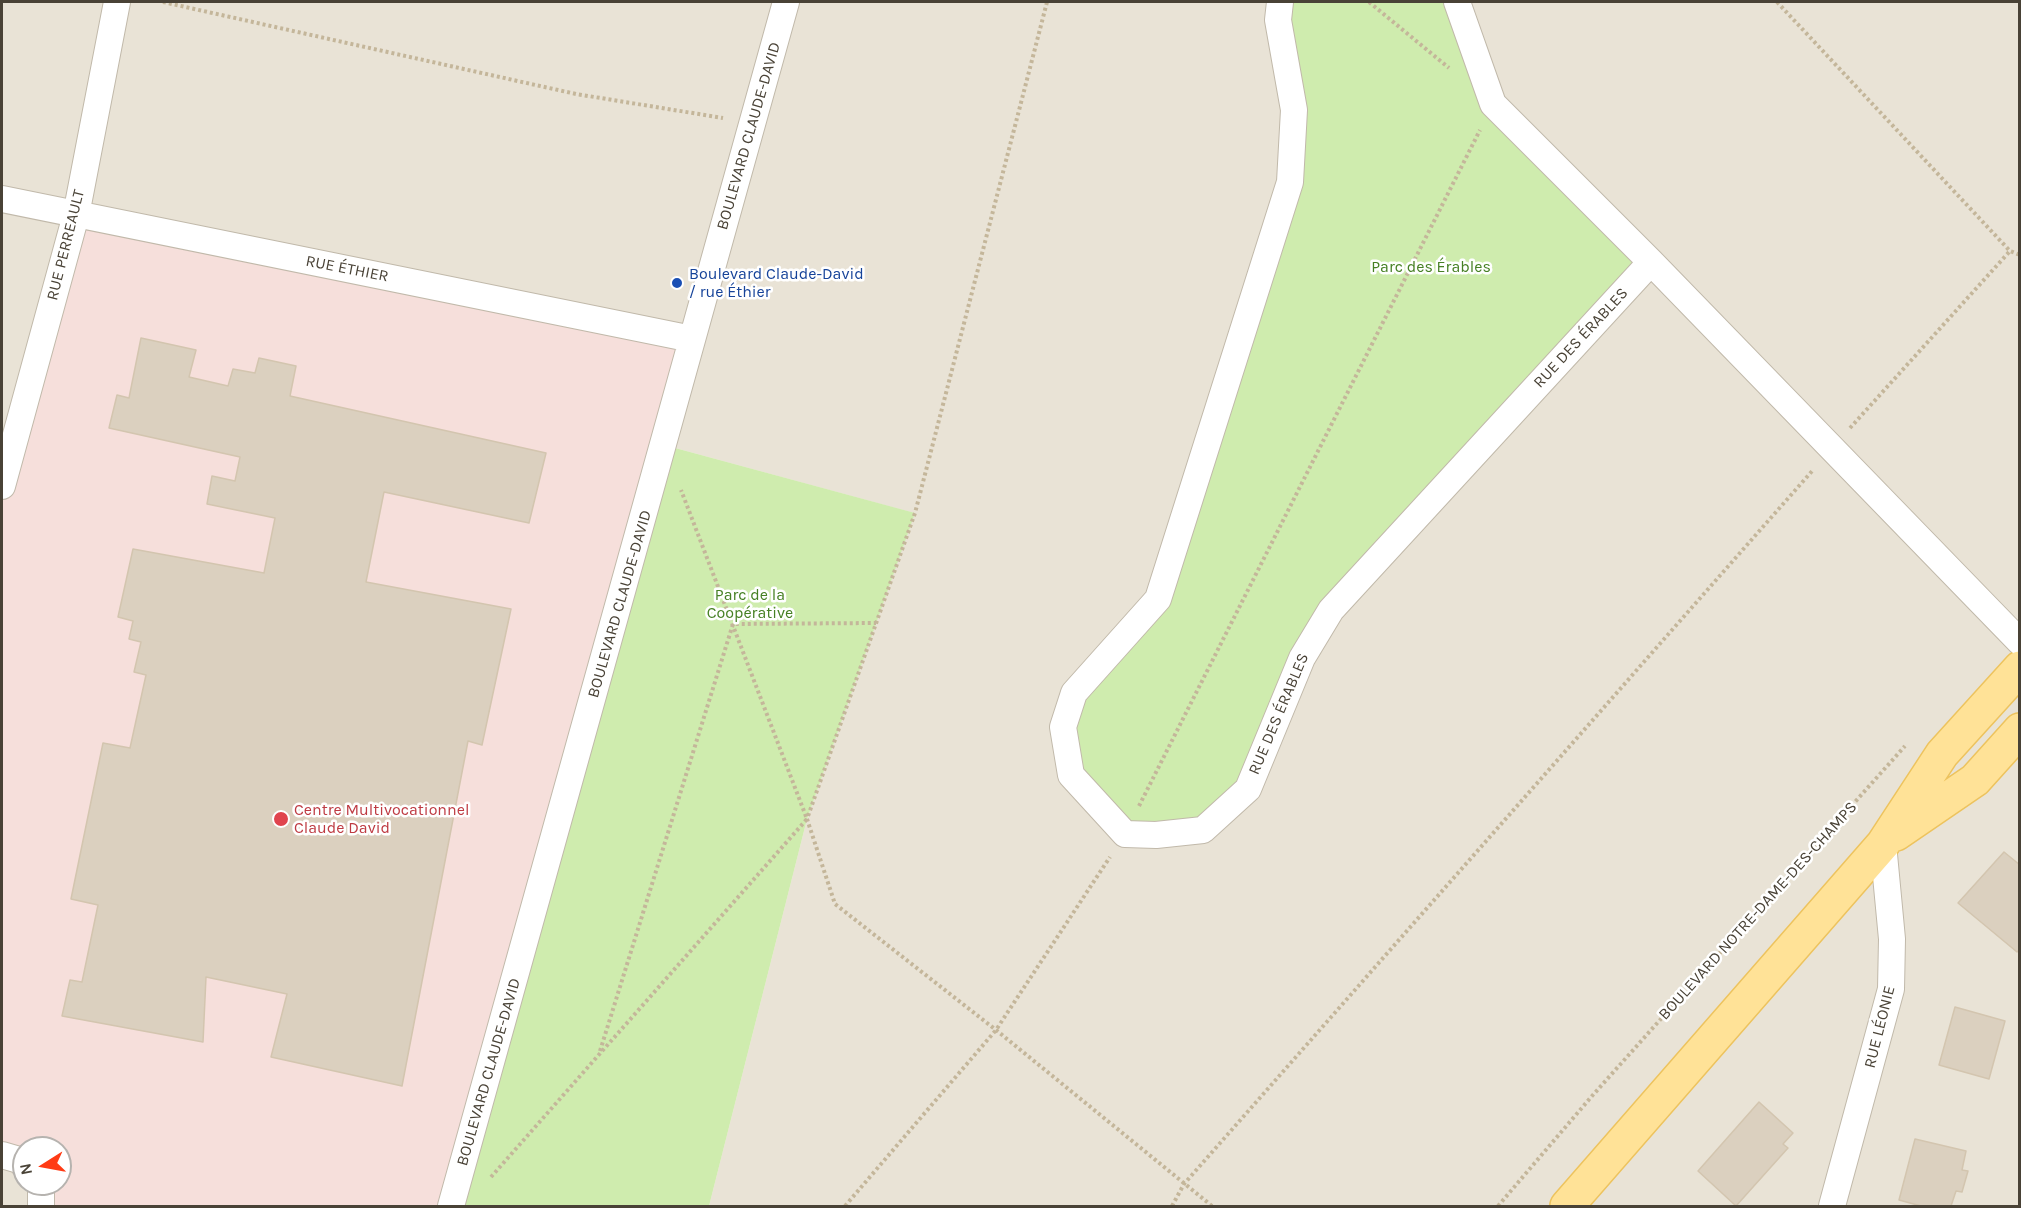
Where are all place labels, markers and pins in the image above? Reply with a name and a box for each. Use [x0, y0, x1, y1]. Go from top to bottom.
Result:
place label: Boulevard Claude-David / rue Éthier [689, 264, 864, 302]
marker: Boulevard Claude-David / rue Éthier [670, 276, 684, 290]
place label: Centre Multivocationnel Claude David [294, 800, 469, 838]
marker: Centre Multivocationnel Claude David [272, 810, 290, 828]

